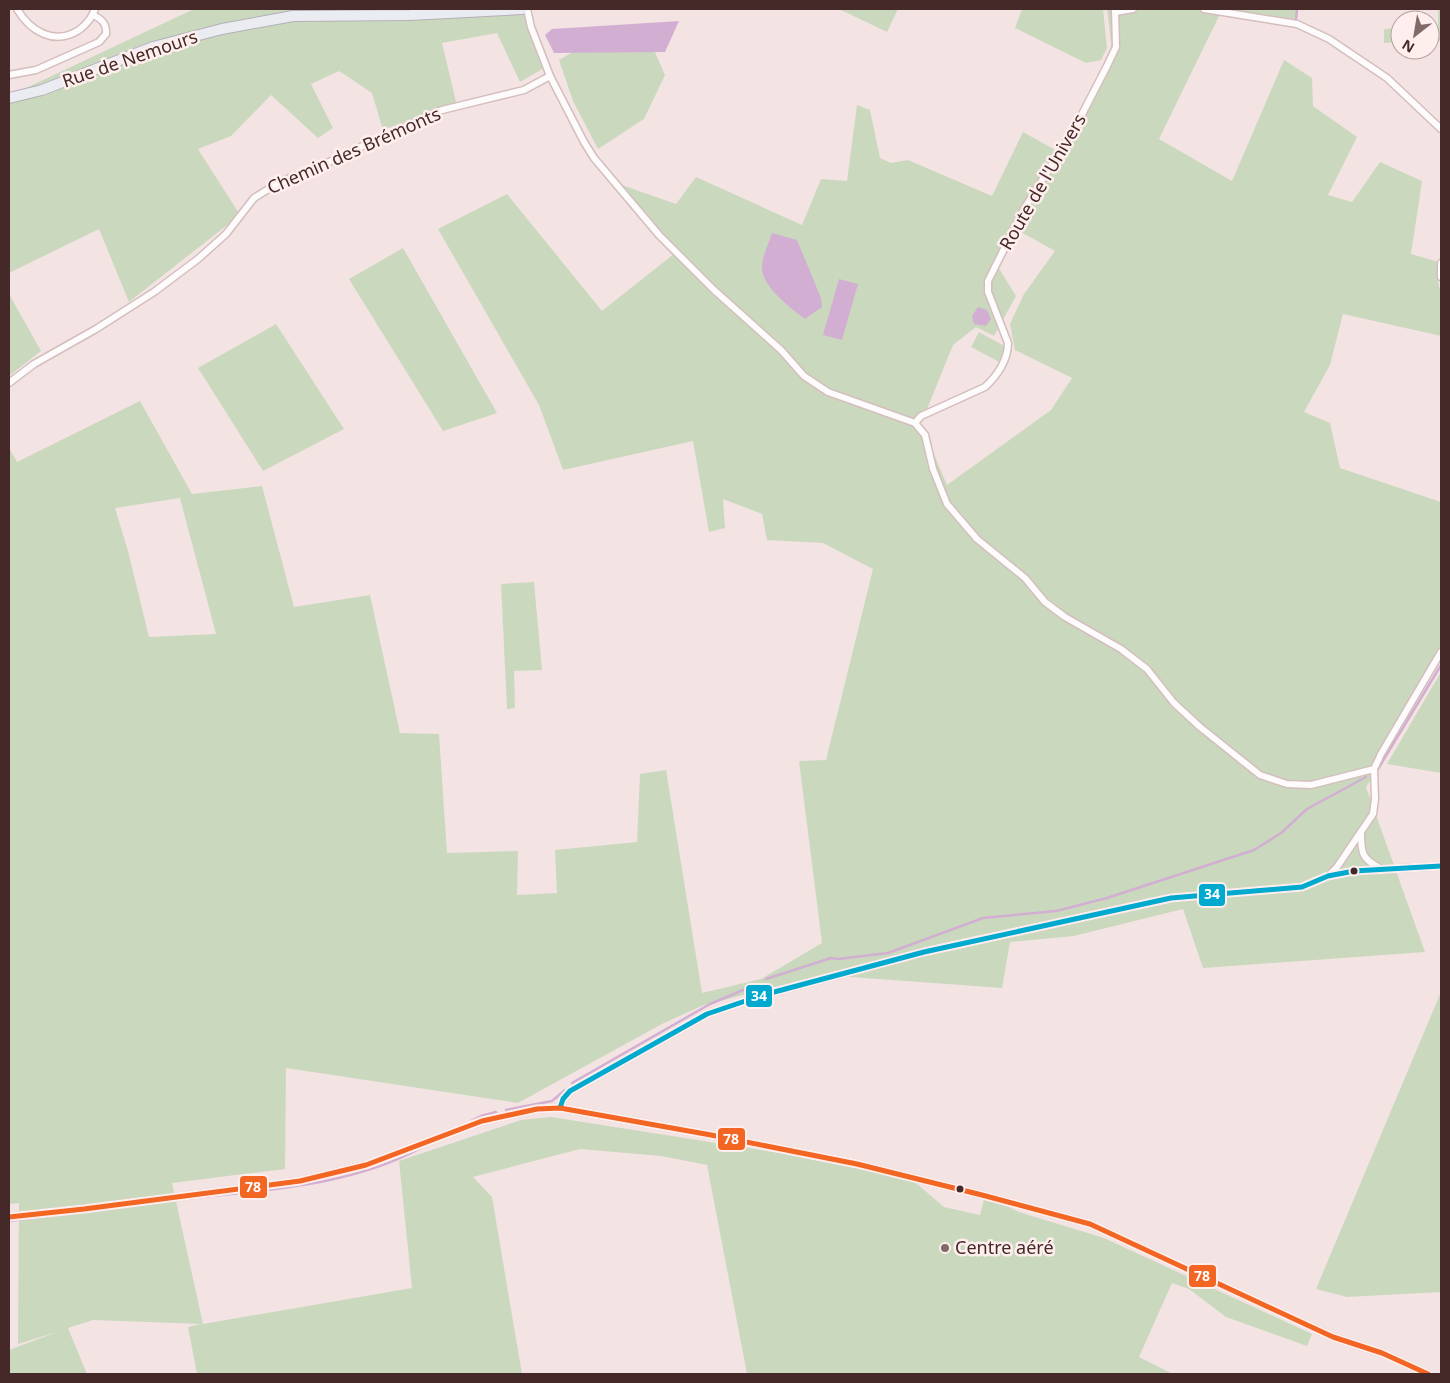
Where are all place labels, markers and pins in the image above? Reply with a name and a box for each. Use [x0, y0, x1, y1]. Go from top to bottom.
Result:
unlabelled marker [1349, 866, 1359, 876]
unlabelled marker [955, 1184, 965, 1194]
place label: Centre aéré [955, 1235, 1054, 1259]
marker: Centre aéré [939, 1242, 951, 1254]

